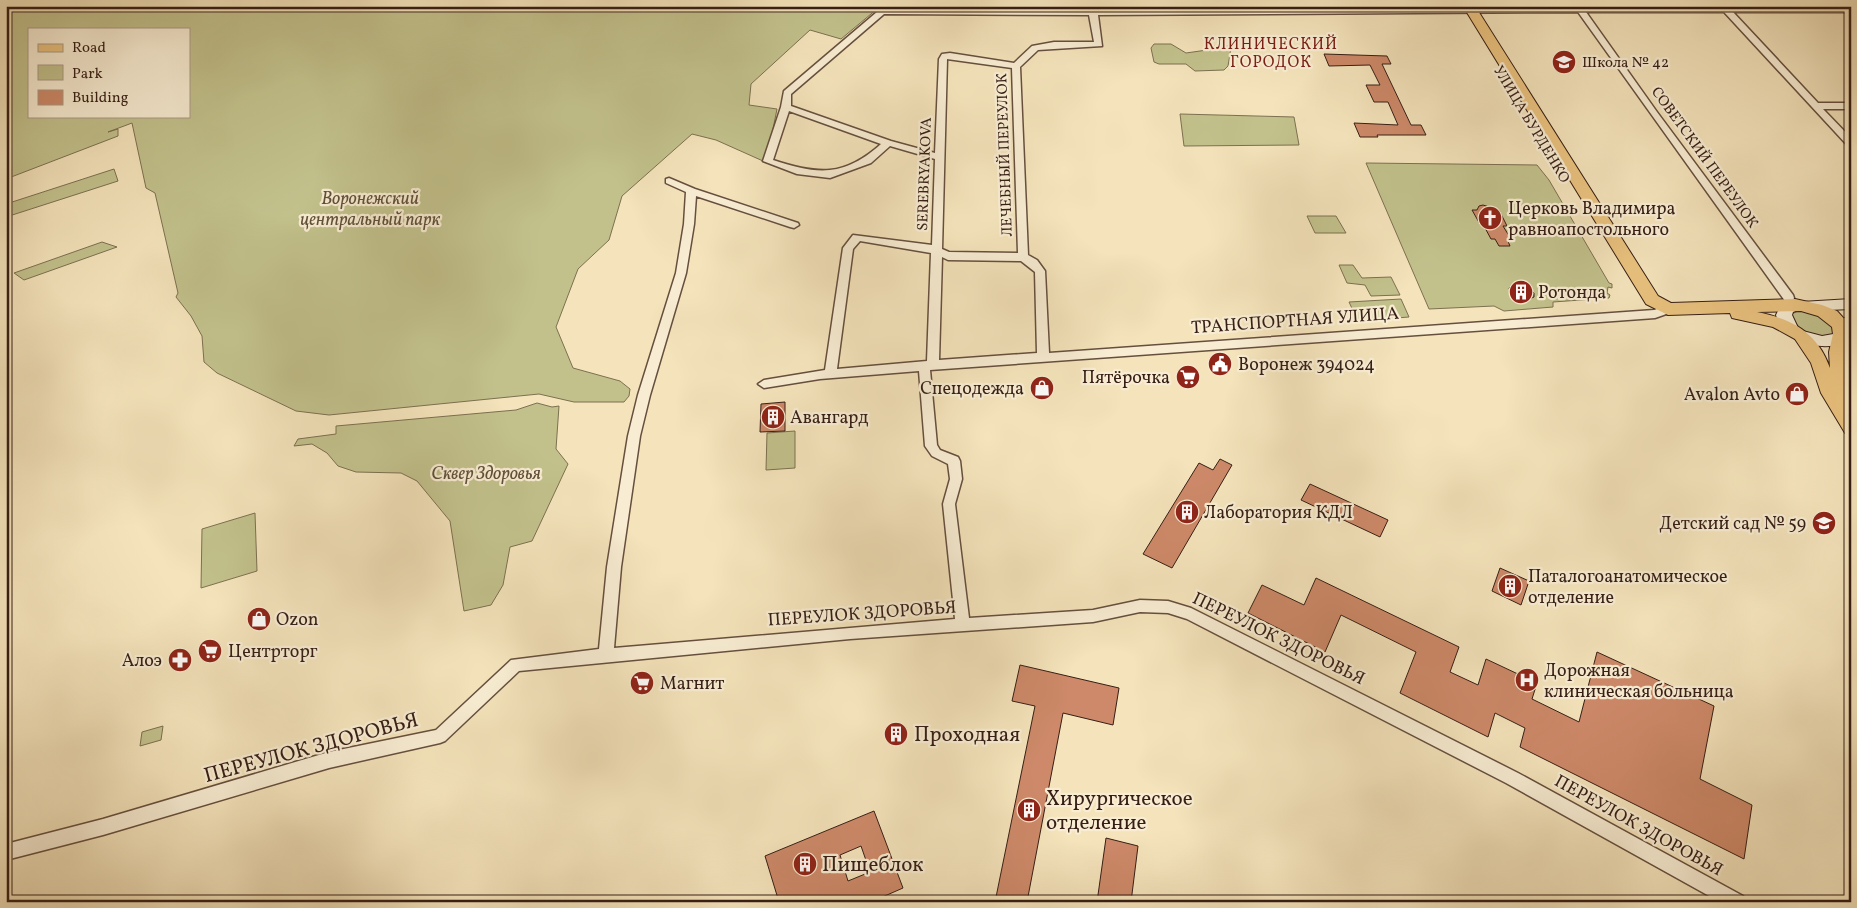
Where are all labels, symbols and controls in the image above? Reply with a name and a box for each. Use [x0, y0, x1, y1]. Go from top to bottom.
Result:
legend [28, 28, 190, 118]
district label: КЛИНИЧЕСКИЙ ГОРОДОК [1204, 34, 1338, 74]
text: Road [72, 38, 106, 59]
school or university icon: Школа № 42 [1551, 49, 1577, 75]
place label: Школа № 42 [1582, 53, 1669, 74]
street label: УЛИЦА БУРДЕНКО [1487, 62, 1574, 187]
text: Park [72, 64, 103, 85]
street label: ЛЕЧЕБНЫЙ ПЕРЕУЛОК [992, 73, 1019, 237]
street label: СОВЕТСКИЙ ПЕРЕУЛОК [1645, 83, 1762, 233]
text: Building [72, 88, 129, 109]
street label: SEREBRYAKOVA [913, 116, 938, 231]
park label: Воронежский центральный парк [300, 187, 441, 233]
place label: Церковь Владимира равноапостольного [1508, 197, 1676, 243]
church icon: Церковь Владимира равноапостольного [1477, 205, 1503, 231]
building icon: Ротонда [1508, 279, 1534, 305]
place label: Ротонда [1538, 281, 1606, 306]
street label: ТРАНСПОРТНАЯ УЛИЦА [1190, 302, 1400, 341]
public building icon: Воронеж 394024 [1207, 351, 1233, 377]
place label: Воронеж 394024 [1238, 353, 1375, 378]
supermarket icon: Пятёрочка [1175, 364, 1201, 390]
place label: Пятёрочка [1082, 366, 1170, 391]
shop icon: Спецодежда [1029, 375, 1055, 401]
place label: Спецодежда [920, 377, 1024, 402]
shop icon: Avalon Avto [1784, 381, 1810, 407]
place label: Avalon Avto [1684, 383, 1780, 408]
building icon: Авангард [760, 404, 786, 430]
place label: Авангард [790, 406, 869, 431]
park label: Сквер Здоровья [431, 462, 541, 487]
building icon: Лаборатория КДЛ [1174, 499, 1200, 525]
place label: Лаборатория КДЛ [1204, 501, 1353, 526]
school or university icon: Детский сад № 59 [1811, 510, 1837, 536]
place label: Детский сад № 59 [1659, 512, 1806, 537]
place label: Паталогоанатомическое отделение [1528, 565, 1728, 611]
building icon: Паталогоанатомическое отделение [1497, 573, 1523, 599]
street label: ПЕРЕУЛОК ЗДОРОВЬЯ [1188, 587, 1369, 692]
street label: ПЕРЕУЛОК ЗДОРОВЬЯ [767, 595, 957, 634]
shop icon: Ozon [246, 606, 272, 632]
place label: Ozon [276, 608, 319, 633]
supermarket icon: Центрторг [197, 638, 223, 664]
place label: Центрторг [228, 640, 318, 665]
pharmacy icon: Алоэ [167, 647, 193, 673]
place label: Алоэ [122, 649, 162, 674]
place label: Дорожная клиническая больница [1544, 659, 1734, 705]
hospital icon: Дорожная клиническая больница [1514, 667, 1540, 693]
supermarket icon: Магнит [629, 670, 655, 696]
place label: Магнит [660, 672, 724, 697]
street label: ПЕРЕУЛОК ЗДОРОВЬЯ [201, 706, 422, 791]
building icon: Проходная [883, 721, 909, 747]
place label: Проходная [914, 721, 1020, 750]
street label: ПЕРЕУЛОК ЗДОРОВЬЯ [1549, 769, 1727, 883]
place label: Хирургическое отделение [1046, 785, 1193, 838]
building icon: Хирургическое отделение [1016, 797, 1042, 823]
building icon: Пищеблок [792, 851, 818, 877]
place label: Пищеблок [822, 851, 924, 880]

